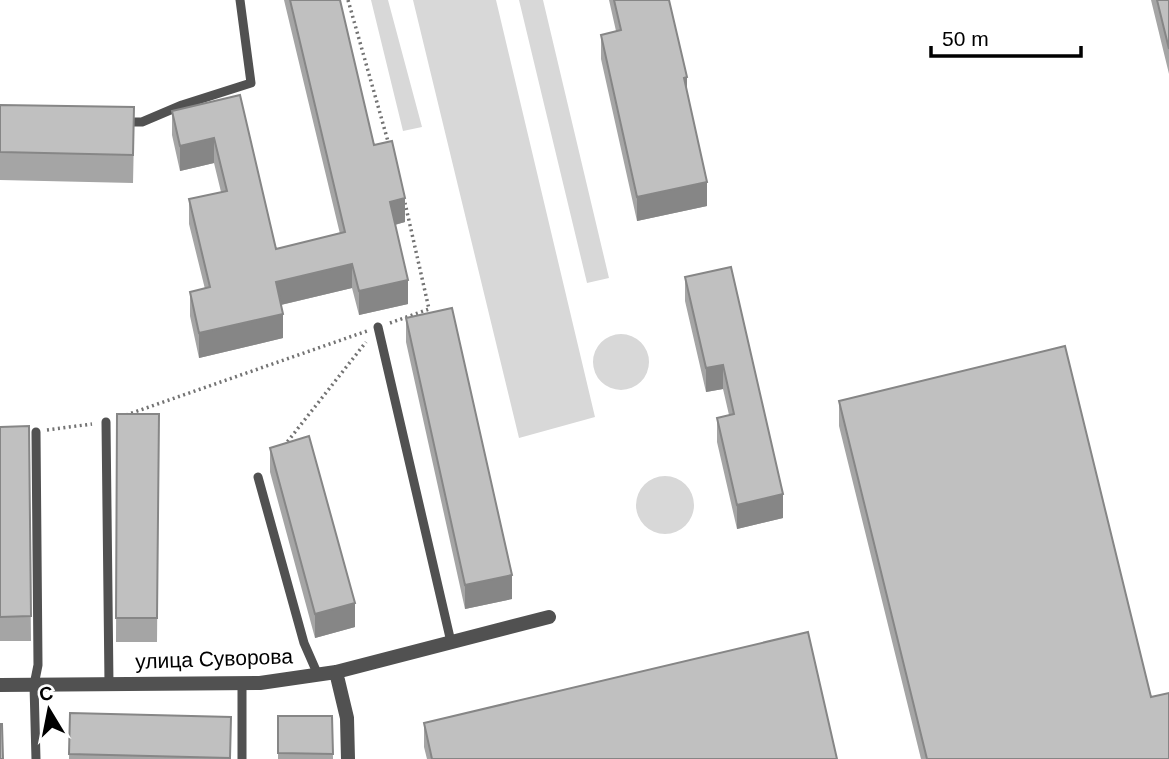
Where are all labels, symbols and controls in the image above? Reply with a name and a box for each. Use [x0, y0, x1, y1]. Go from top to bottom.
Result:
scale bar [931, 14, 1082, 58]
text: 50 m [942, 27, 989, 50]
street label: улица Суворова [135, 644, 294, 673]
north arrow [14, 675, 84, 745]
text: С [38, 682, 55, 705]

